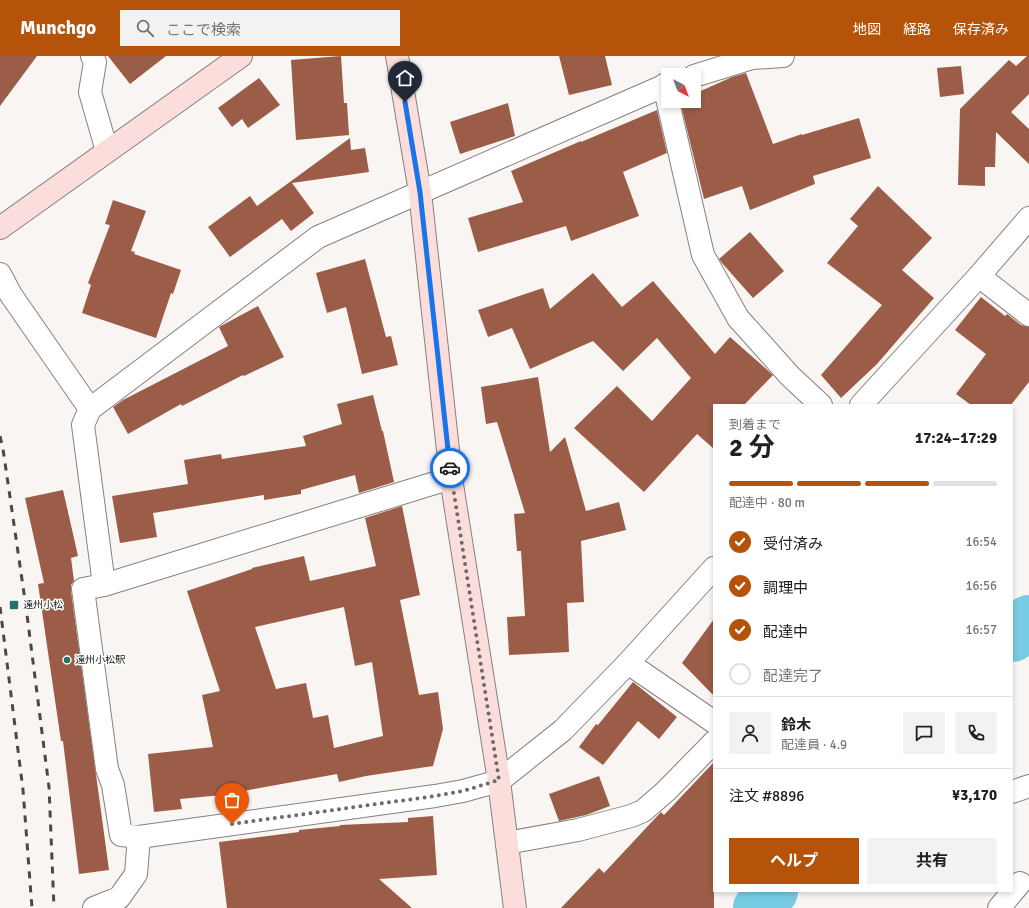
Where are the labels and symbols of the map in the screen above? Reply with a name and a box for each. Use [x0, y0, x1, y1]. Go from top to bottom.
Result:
pin [388, 61, 422, 102]
north arrow [661, 68, 701, 108]
courier [430, 448, 470, 488]
marker: 遠州小松 [8, 599, 20, 611]
place label: 遠州小松 [23, 599, 63, 611]
place label: 遠州小松駅 [75, 654, 126, 666]
marker: 遠州小松駅 [62, 655, 72, 665]
pin [215, 783, 249, 824]

